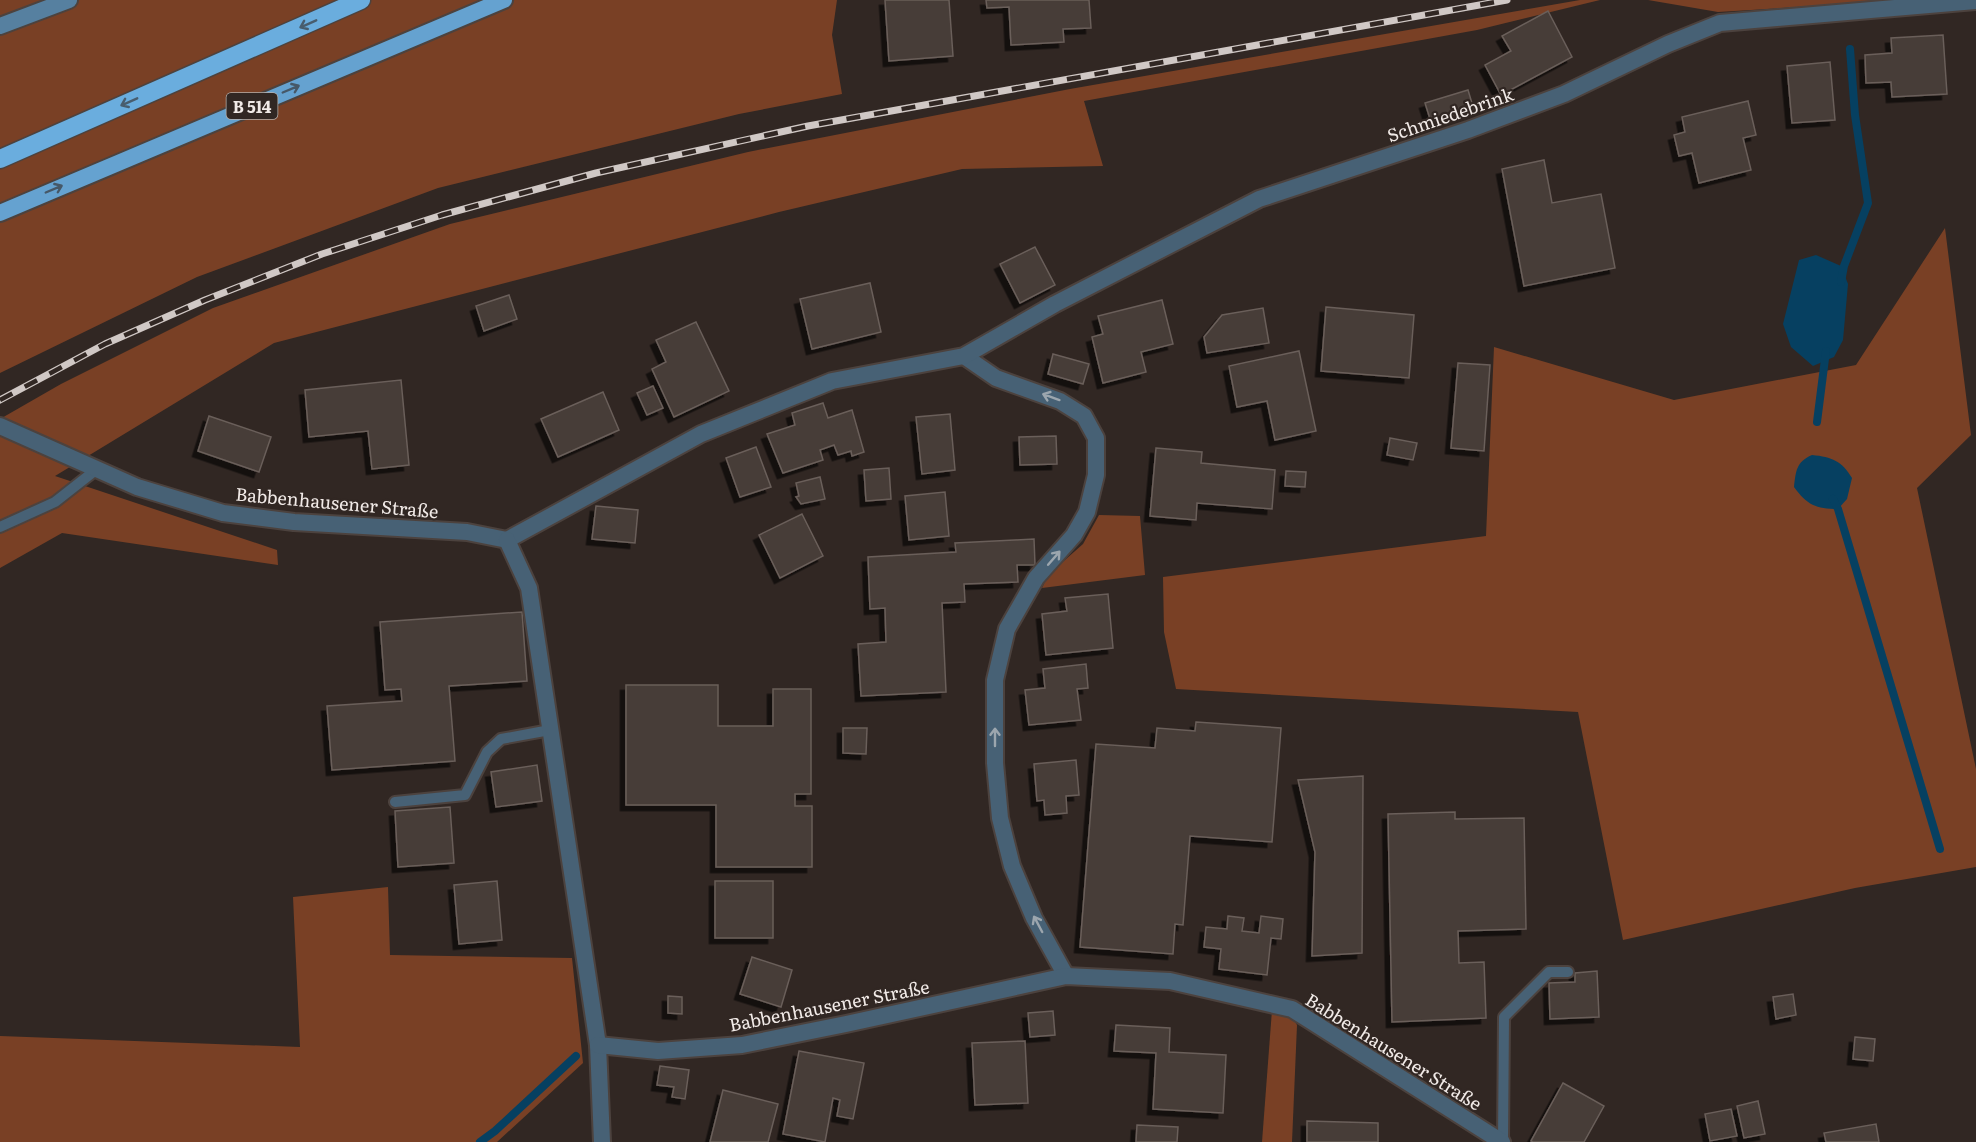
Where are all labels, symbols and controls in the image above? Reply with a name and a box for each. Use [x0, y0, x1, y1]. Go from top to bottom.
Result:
one-way arrow [299, 18, 317, 30]
street label: Schmiedebrink [1383, 79, 1518, 148]
one-way arrow [282, 83, 300, 94]
road number: B 514 [226, 93, 278, 119]
one-way arrow [121, 97, 139, 108]
one-way arrow [44, 183, 62, 194]
one-way arrow [1042, 391, 1061, 402]
street label: Babbenhausener Straße [234, 480, 440, 524]
one-way arrow [1047, 550, 1061, 565]
one-way arrow [989, 727, 1001, 747]
one-way arrow [1032, 916, 1043, 934]
street label: Babbenhausener Straße [726, 972, 932, 1038]
street label: Babbenhausener Straße [1301, 986, 1487, 1116]

